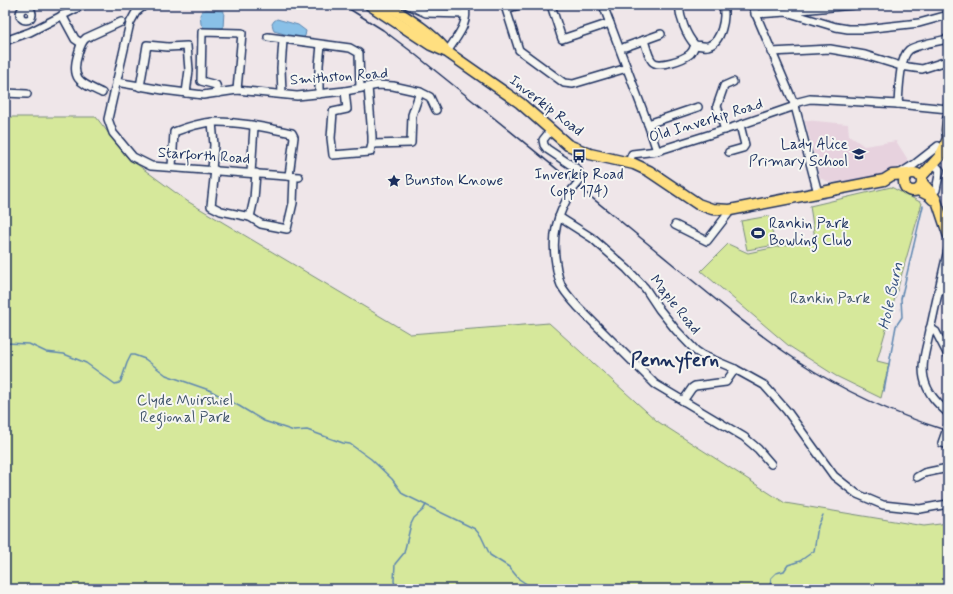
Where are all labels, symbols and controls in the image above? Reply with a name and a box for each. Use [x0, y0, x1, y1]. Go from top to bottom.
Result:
street label: Smithston Road [289, 64, 389, 90]
street label: Inverkip Road [505, 71, 587, 141]
street label: Old Inverkip Road [647, 94, 765, 148]
place label: Lady Alice Primary School [749, 135, 848, 172]
street label: Starforth Road [157, 143, 251, 171]
school or university icon: Lady Alice Primary School [851, 146, 867, 162]
bus stop icon: Inverkip Road (opp 174) [571, 148, 587, 164]
place label: Inverkip Road (opp 174) [534, 165, 624, 202]
place label: Bunston Knowe [405, 171, 503, 191]
place icon: Bunston Knowe [386, 173, 402, 189]
place label: Rankin Park Bowling Club [769, 214, 852, 252]
sports icon: Rankin Park Bowling Club [750, 225, 766, 241]
water label: Hole Burn [874, 260, 908, 332]
street label: Maple Road [645, 271, 705, 339]
park label: Rankin Park [790, 289, 870, 309]
district label: Pennyfern [631, 348, 720, 374]
park label: Clyde Muirshiel Regional Park [137, 391, 233, 429]

